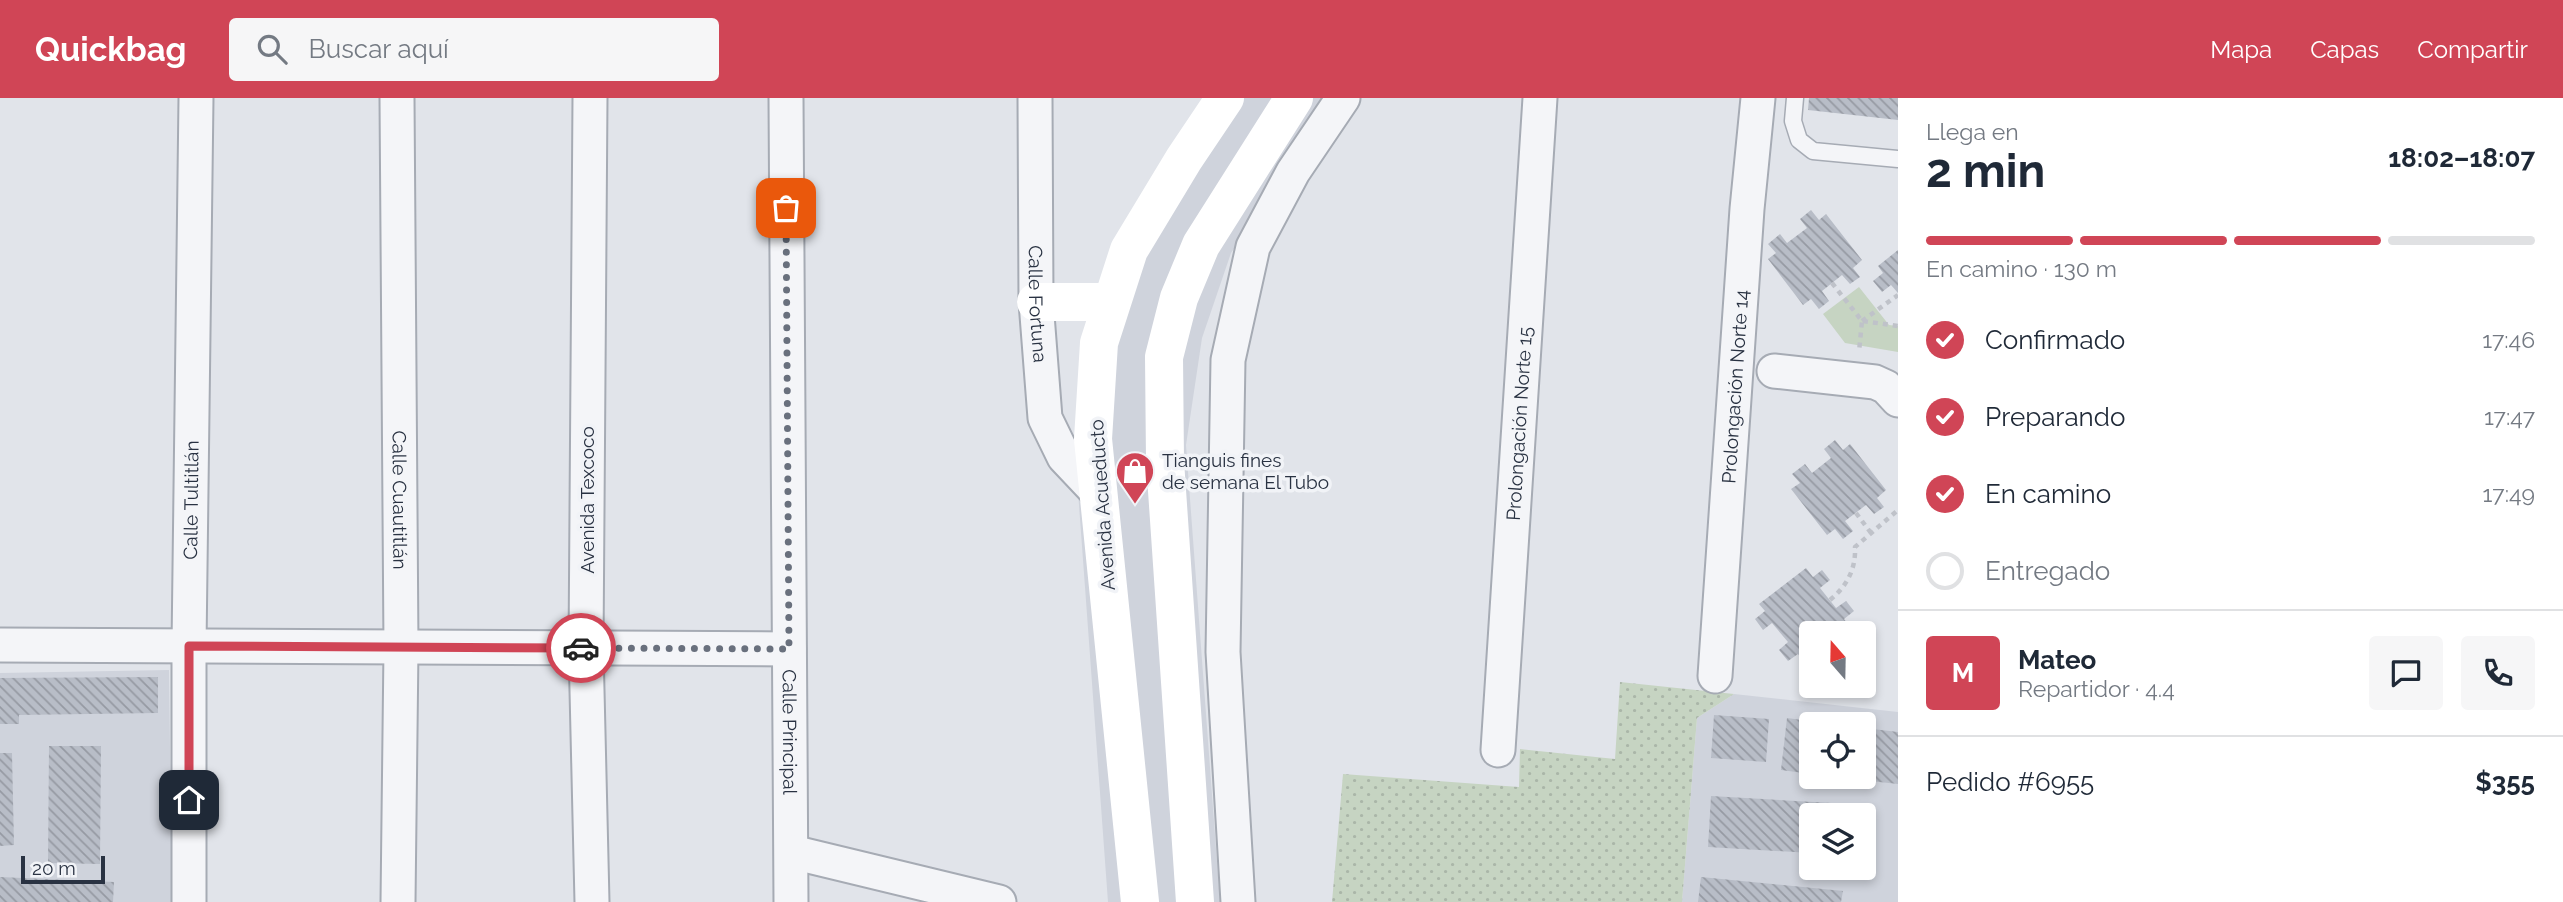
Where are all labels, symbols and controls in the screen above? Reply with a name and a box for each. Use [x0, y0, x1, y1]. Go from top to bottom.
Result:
search box [229, 18, 719, 81]
text: Quickbag [35, 30, 187, 69]
icon: search [253, 30, 291, 68]
text: Buscar aquí [309, 34, 449, 64]
text: Mapa [2210, 35, 2272, 64]
text: Capas [2310, 35, 2379, 64]
text: Compartir [2417, 35, 2528, 64]
text: Llega en [1926, 118, 2019, 145]
text: 18:02–18:07 [2388, 143, 2535, 173]
text: 2 min [1926, 144, 2045, 198]
pin [756, 178, 816, 238]
icon: bag [767, 189, 805, 227]
street label: Calle Fortuna [1025, 245, 1052, 363]
text: En camino · 130 m [1926, 255, 2117, 282]
street label: Prolongación Norte 14 [1717, 289, 1752, 484]
icon: check [1926, 321, 1964, 359]
text: Confirmado [1985, 325, 2125, 355]
street label: Prolongación Norte 15 [1502, 326, 1536, 521]
text: 17:46 [2482, 326, 2535, 353]
icon: check [1926, 398, 1964, 436]
text: Preparando [1985, 402, 2125, 432]
text: 17:47 [2484, 403, 2535, 430]
street label: Avenida Acueducto [1085, 419, 1119, 591]
street label: Avenida Texcoco [576, 426, 598, 574]
street label: Calle Cuautitlán [388, 430, 411, 570]
street label: Calle Tultitlán [179, 440, 203, 560]
place label: Tianguis fines de semana El Tubo [1162, 449, 1329, 493]
shop icon: Tianguis fines de semana El Tubo [1114, 450, 1156, 505]
icon: check [1926, 475, 1964, 513]
text: En camino [1985, 479, 2111, 509]
text: 17:49 [2483, 480, 2535, 507]
text: Entregado [1985, 556, 2110, 586]
courier [546, 613, 616, 683]
north arrow [1799, 621, 1876, 698]
map controls [1799, 621, 1876, 880]
icon: car [562, 629, 600, 667]
button: chat [2369, 636, 2443, 710]
button: phone [2461, 636, 2535, 710]
text: Mateo [2018, 645, 2096, 675]
text: M [1952, 658, 1974, 688]
street label: Calle Principal [779, 669, 801, 796]
text: Repartidor · 4.4 [2018, 675, 2175, 702]
button: locate [1799, 712, 1876, 789]
text: Pedido #6955 [1926, 767, 2094, 797]
text: $355 [2475, 767, 2535, 797]
pin [159, 770, 219, 830]
icon: home [170, 781, 208, 819]
button: layers [1799, 803, 1876, 880]
scale bar [21, 853, 105, 885]
text: 20 m [32, 857, 76, 879]

